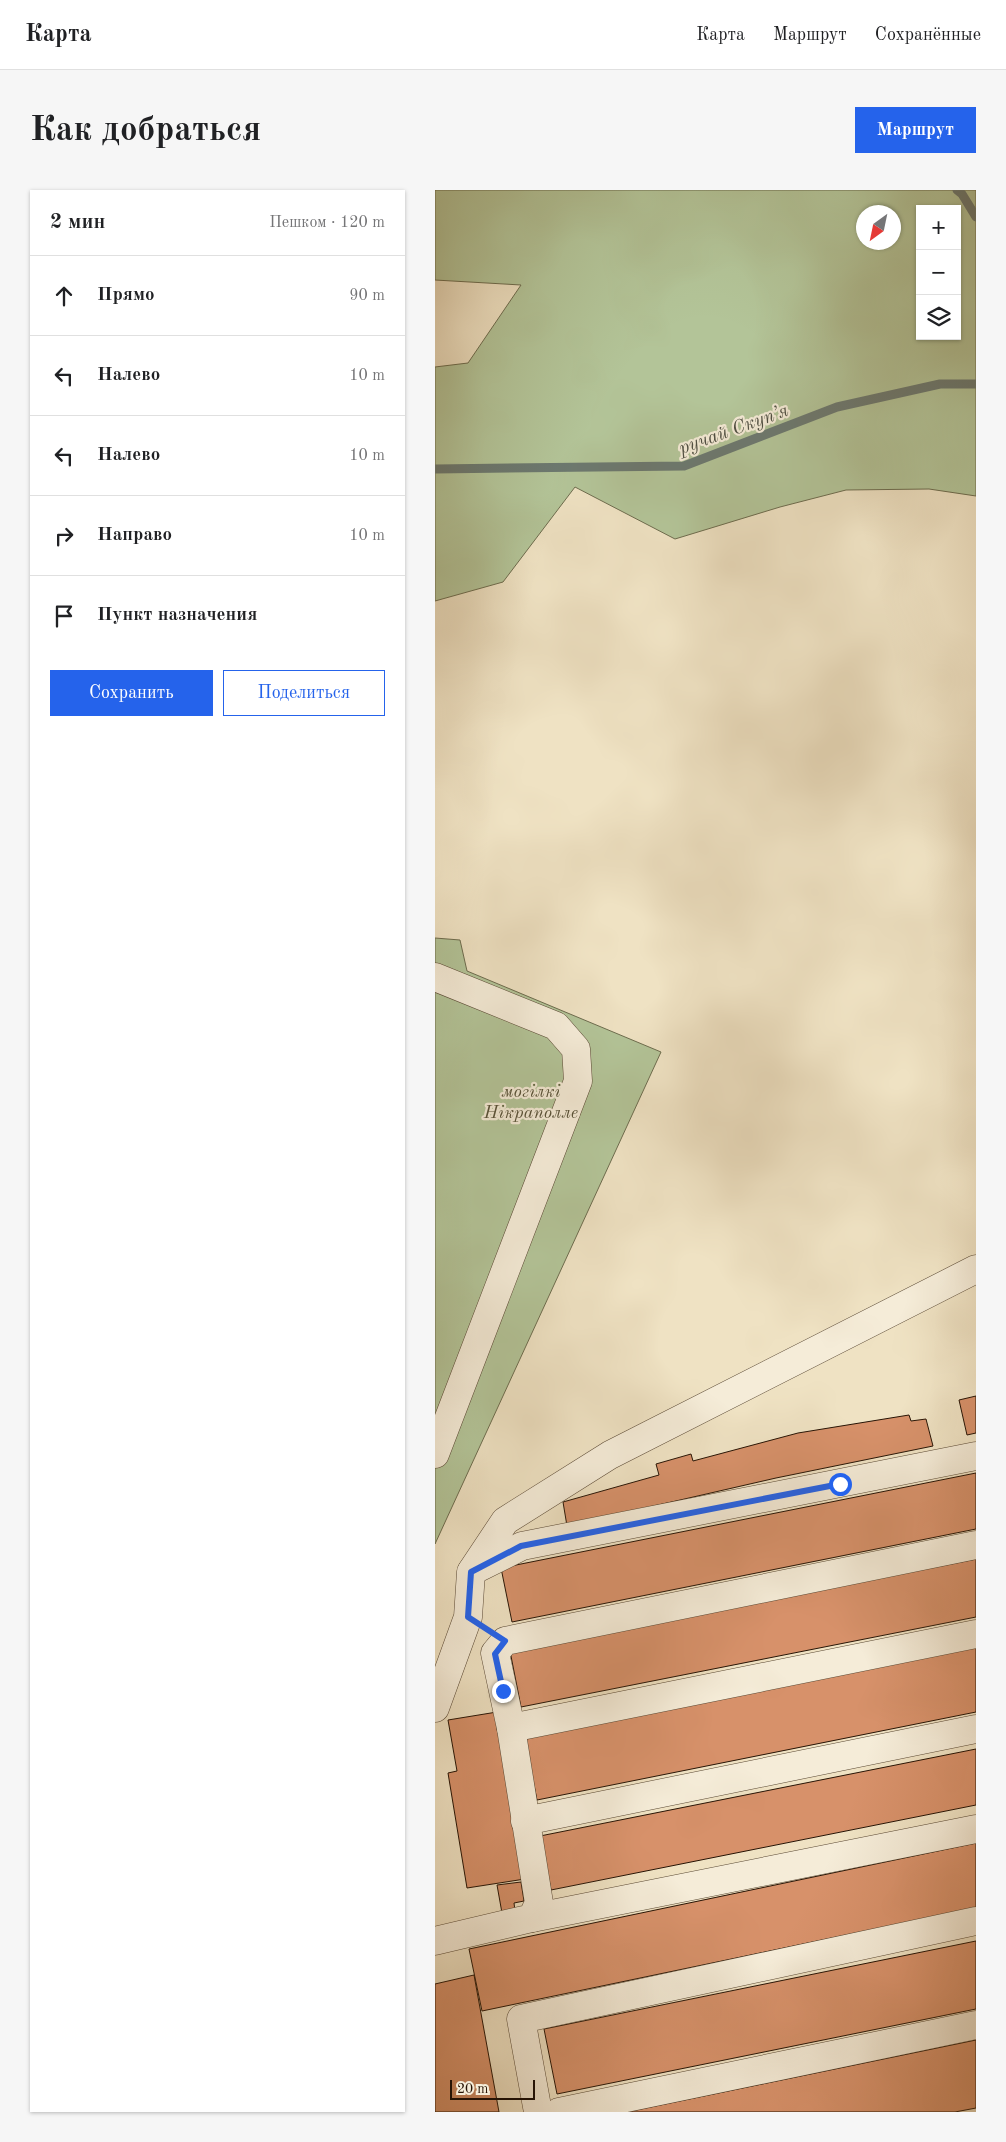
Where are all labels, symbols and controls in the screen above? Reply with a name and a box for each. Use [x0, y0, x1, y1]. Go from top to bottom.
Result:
text: Карта [25, 23, 92, 47]
text: Карта [696, 26, 745, 44]
text: Маршрут [773, 26, 847, 44]
text: Сохранённые [875, 26, 981, 44]
button: Маршрут [855, 107, 976, 153]
text: Как добраться [30, 113, 261, 148]
north arrow [856, 205, 901, 250]
map controls [916, 205, 961, 340]
button: + [916, 205, 961, 250]
text: 2 мин [50, 212, 105, 233]
text: Пешком · 120 m [269, 215, 385, 231]
button: − [916, 250, 961, 295]
icon: ahead [50, 282, 78, 310]
text: Прямо [97, 286, 155, 305]
text: 90 m [349, 288, 385, 304]
button: layers [916, 295, 961, 340]
icon: left [50, 362, 78, 390]
text: Налево [97, 366, 160, 385]
text: 10 m [349, 368, 385, 384]
water label: ручай Скупʼя [674, 401, 791, 460]
icon: left [50, 442, 78, 470]
text: Налево [97, 446, 160, 465]
text: 10 m [349, 448, 385, 464]
icon: right [50, 522, 78, 550]
text: Направо [97, 526, 172, 545]
text: 10 m [349, 528, 385, 544]
icon: arrive [50, 602, 78, 630]
text: Пункт назначения [97, 606, 257, 625]
button: Сохранить [50, 670, 213, 716]
button: Поделиться [223, 670, 385, 716]
park label: могілкі Нікраполле [483, 1083, 578, 1122]
route start [829, 1473, 852, 1496]
route end [492, 1680, 515, 1703]
scale bar [450, 2077, 535, 2100]
text: 20 m [457, 2082, 488, 2096]

